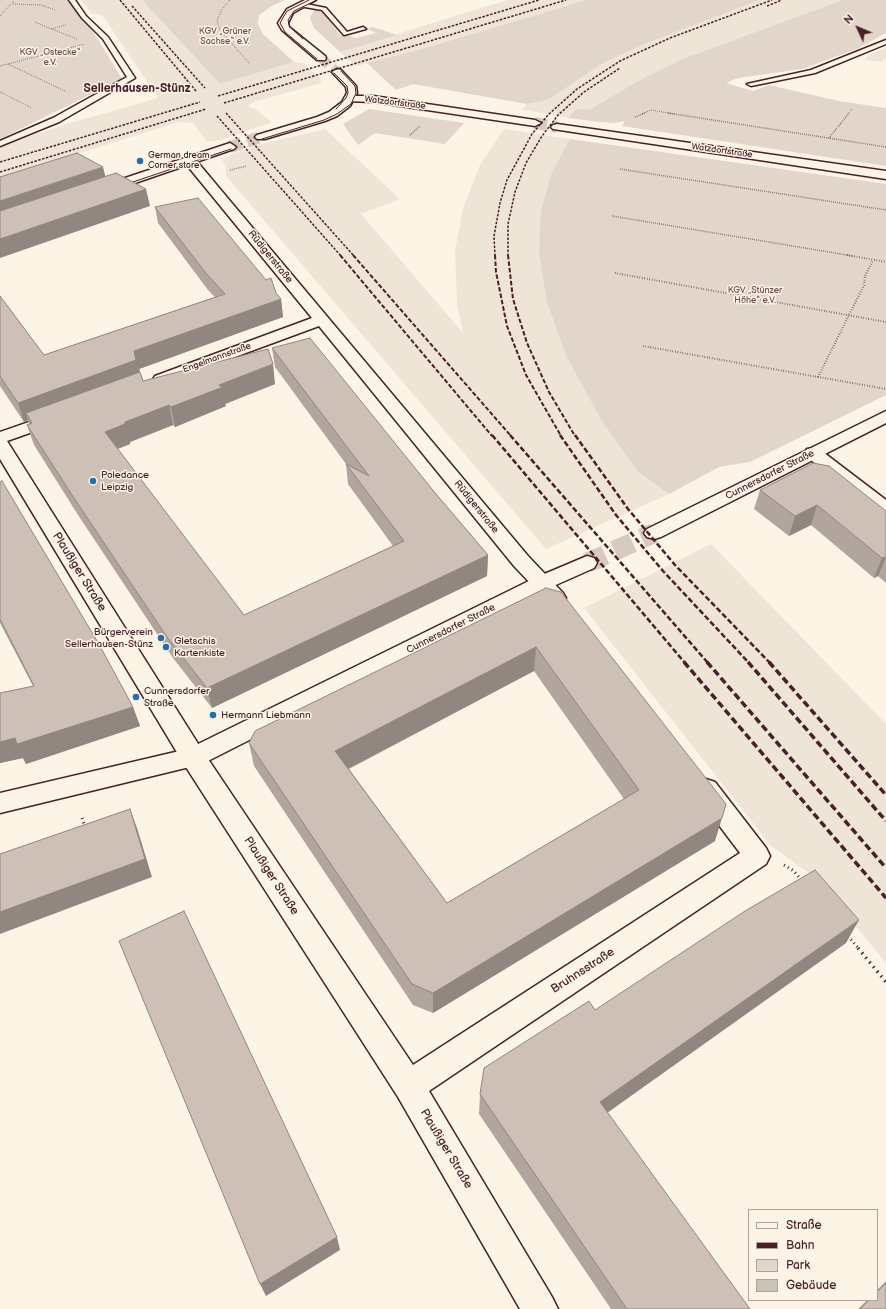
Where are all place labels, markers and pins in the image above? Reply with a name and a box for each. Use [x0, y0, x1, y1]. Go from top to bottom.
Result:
place label: German dream Corner store [148, 151, 209, 172]
marker: German dream Corner store [135, 156, 145, 166]
place label: Poledance Leipzig [101, 469, 149, 492]
marker: Poledance Leipzig [88, 476, 98, 486]
place label: Bürgerverein Sellerhausen-Stünz [65, 626, 153, 650]
marker: Bürgerverein Sellerhausen-Stünz [156, 633, 166, 643]
place label: Gletschis Kartenkiste [174, 635, 225, 658]
marker: Gletschis Kartenkiste [161, 642, 171, 652]
place label: Cunnersdorfer Straße [144, 685, 210, 708]
marker: Cunnersdorfer Straße [131, 692, 141, 702]
place label: Hermann Liebmann [221, 709, 311, 721]
marker: Hermann Liebmann [208, 710, 218, 720]

